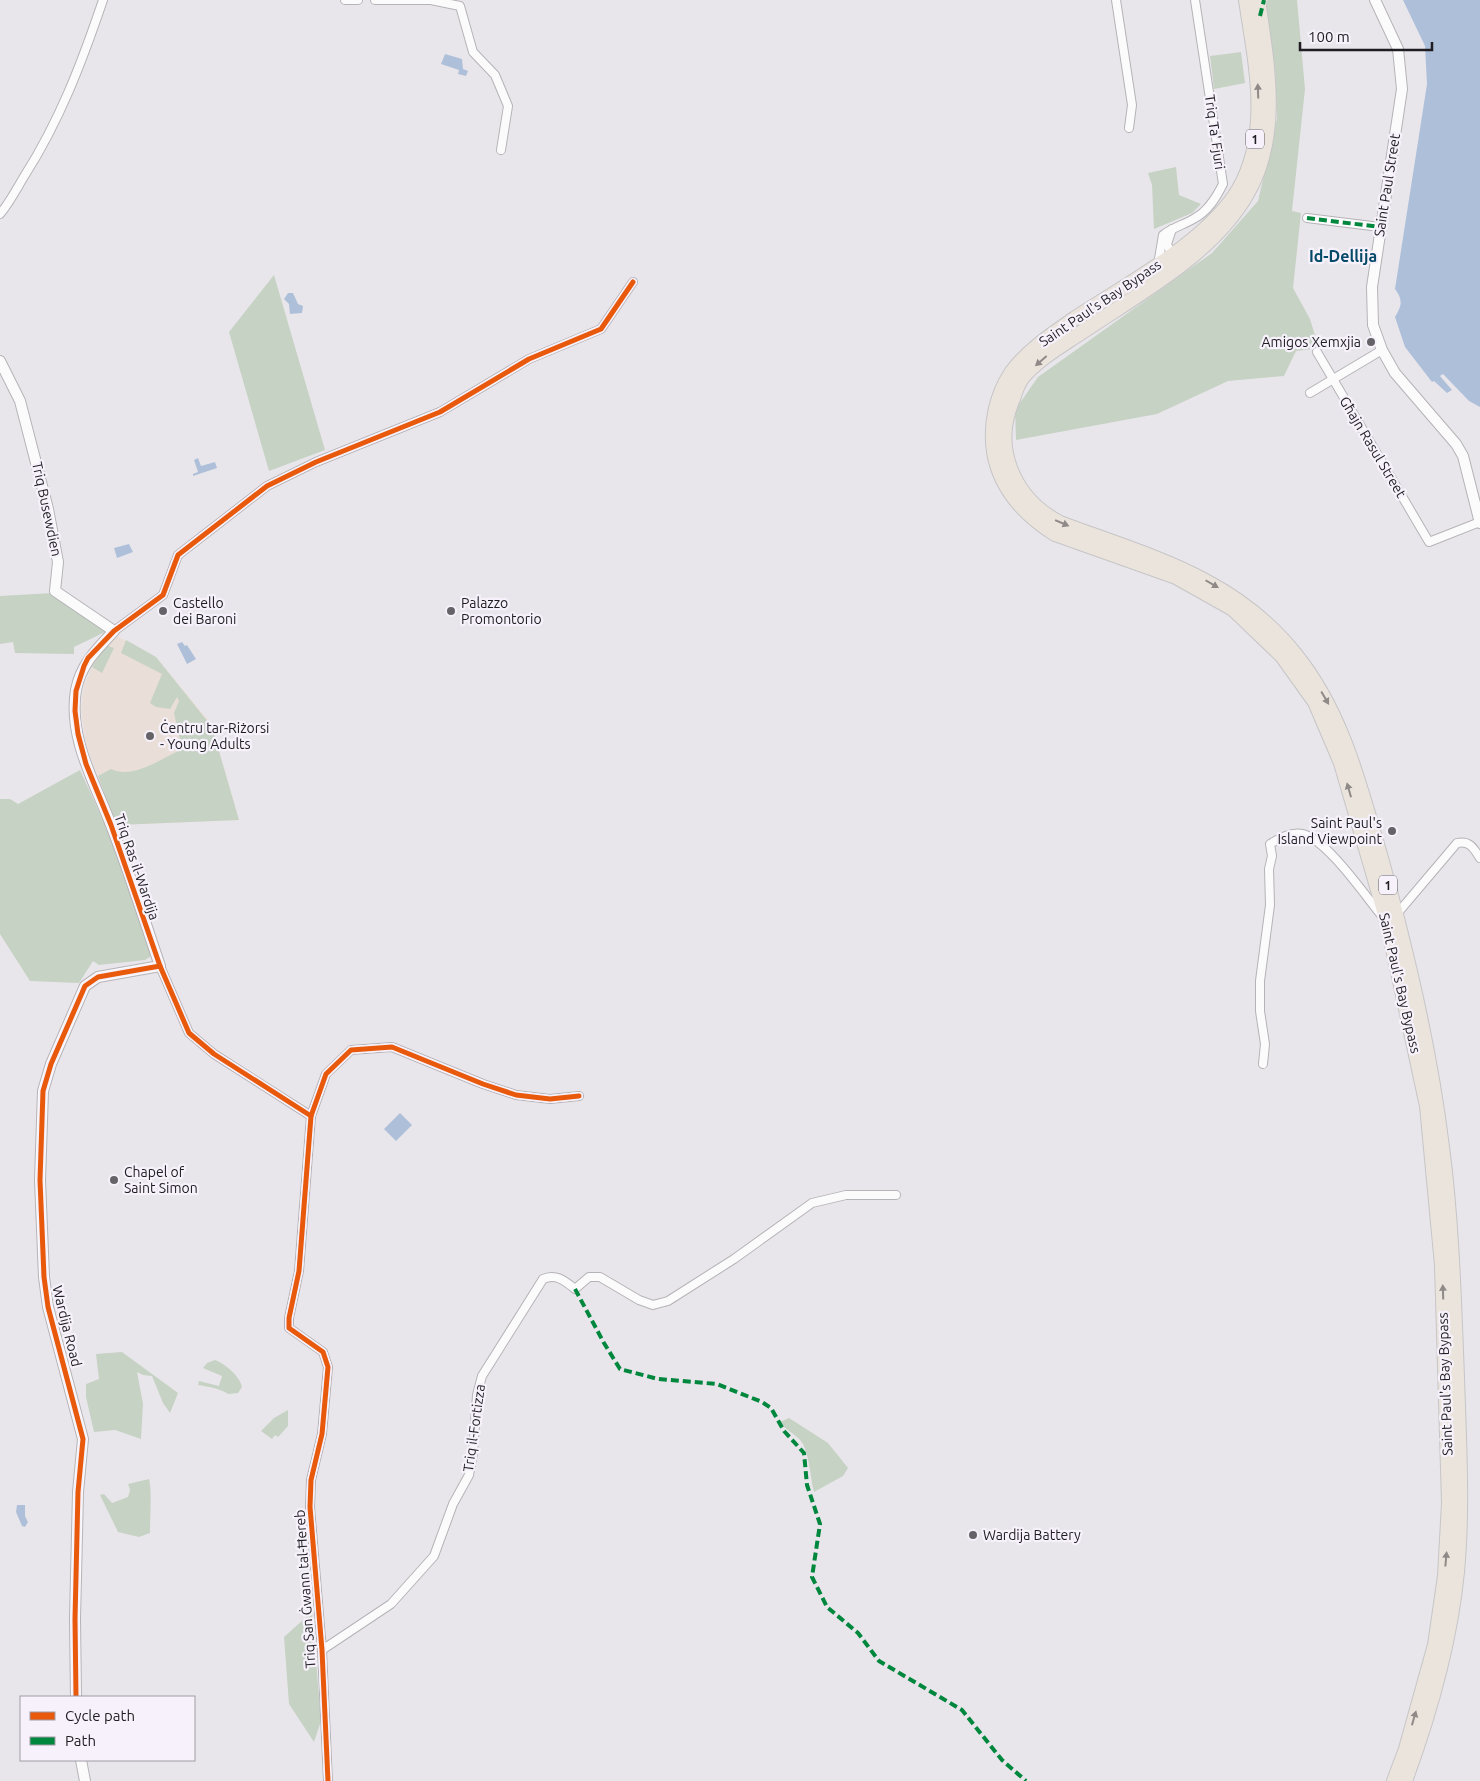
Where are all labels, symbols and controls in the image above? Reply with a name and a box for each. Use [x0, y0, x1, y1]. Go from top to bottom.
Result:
scale bar [1300, 20, 1432, 52]
text: 100 m [1308, 28, 1350, 45]
one-way arrow [1254, 83, 1262, 99]
street label: Triq Ta' Fjuri [1202, 93, 1228, 171]
road number: 1 [1246, 130, 1264, 148]
street label: Saint Paul Street [1371, 132, 1403, 238]
district label: Id-Dellija [1309, 247, 1377, 265]
street label: Saint Paul's Bay Bypass [1036, 256, 1164, 350]
place label: Amigos Xemxjia [1262, 334, 1361, 350]
marker: Amigos Xemxjia [1365, 336, 1377, 348]
one-way arrow [1035, 355, 1047, 367]
street label: Għajn Rasul Street [1337, 394, 1410, 501]
street label: Triq Busewdien [29, 460, 65, 558]
one-way arrow [1055, 520, 1069, 528]
one-way arrow [1205, 580, 1219, 589]
place label: Castello dei Baroni [173, 595, 237, 627]
place label: Palazzo Promontorio [461, 595, 542, 627]
marker: Castello dei Baroni [157, 605, 169, 617]
marker: Palazzo Promontorio [445, 605, 457, 617]
one-way arrow [1320, 692, 1329, 705]
place label: Ċentru tar-Riżorsi - Young Adults [160, 719, 269, 752]
marker: Ċentru tar-Riżorsi - Young Adults [144, 730, 156, 742]
one-way arrow [1345, 782, 1353, 797]
street label: Triq Ras il-Wardija [111, 812, 163, 922]
place label: Saint Paul's Island Viewpoint [1277, 815, 1382, 847]
marker: Saint Paul's Island Viewpoint [1386, 825, 1398, 837]
road number: 1 [1379, 876, 1397, 894]
street label: Saint Paul's Bay Bypass [1376, 911, 1424, 1055]
place label: Chapel of Saint Simon [124, 1164, 198, 1196]
marker: Chapel of Saint Simon [108, 1174, 120, 1186]
street label: Wardija Road [49, 1284, 85, 1368]
one-way arrow [1438, 1284, 1446, 1300]
street label: Saint Paul's Bay Bypass [1434, 1312, 1456, 1456]
street label: Triq il-Fortizza [460, 1383, 488, 1473]
street label: Triq San Ġwann tal-Ħereb [290, 1509, 319, 1669]
place label: Wardija Battery [983, 1527, 1081, 1543]
marker: Wardija Battery [967, 1529, 979, 1541]
one-way arrow [1442, 1551, 1450, 1567]
legend [20, 1696, 195, 1761]
text: Cycle path [65, 1707, 135, 1724]
one-way arrow [1411, 1711, 1419, 1726]
text: Path [65, 1732, 96, 1749]

